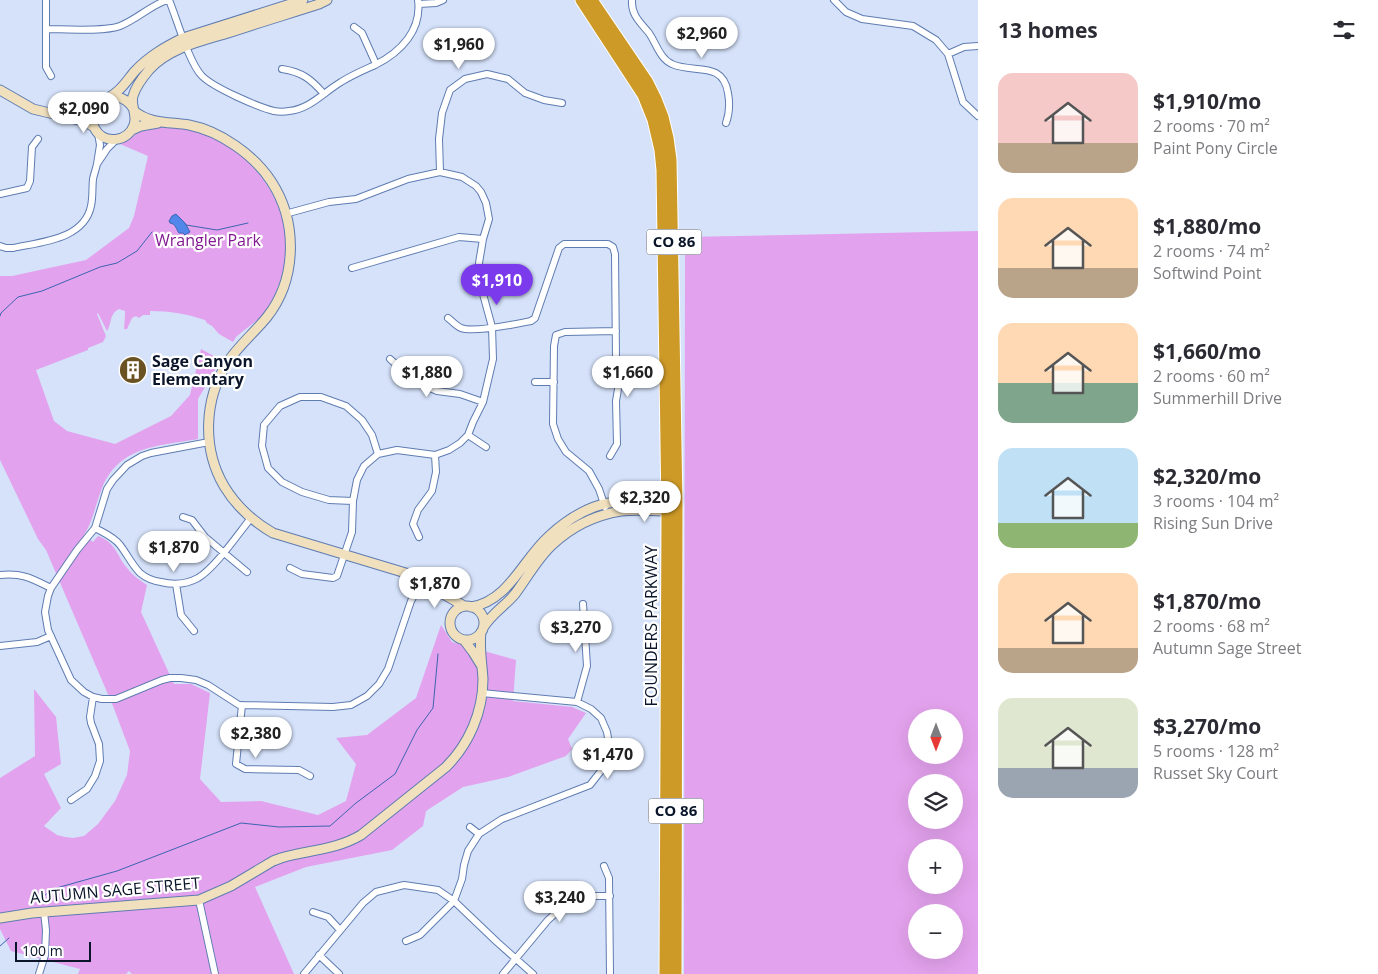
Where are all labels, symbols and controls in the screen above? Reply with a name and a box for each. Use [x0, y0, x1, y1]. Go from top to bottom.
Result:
text: 13 homes [998, 16, 1098, 44]
icon: filters [1330, 16, 1358, 44]
pin: $2,960 [661, 17, 743, 59]
text: $2,960 [677, 22, 727, 44]
pin: $1,960 [418, 28, 500, 70]
text: $1,960 [434, 33, 484, 55]
text: $1,910/mo [1153, 87, 1261, 115]
pin: $2,090 [43, 92, 125, 134]
icon: home [1038, 93, 1098, 153]
text: $2,090 [59, 97, 109, 119]
text: 2 rooms · 70 m² [1153, 115, 1270, 137]
text: Paint Pony Circle [1153, 137, 1278, 159]
text: $1,880/mo [1153, 212, 1261, 240]
icon: home [1038, 218, 1098, 278]
park label: Wrangler Park [155, 229, 262, 251]
road number: CO 86 [646, 230, 702, 254]
text: 2 rooms · 74 m² [1153, 240, 1270, 262]
text: Softwind Point [1153, 262, 1261, 284]
pin: $1,910 [456, 264, 538, 306]
text: $1,910 [472, 269, 522, 291]
text: $1,660/mo [1153, 337, 1261, 365]
icon: home [1038, 343, 1098, 403]
place label: Sage Canyon Elementary [152, 350, 253, 390]
building icon: Sage Canyon Elementary [118, 355, 148, 385]
pin: $1,880 [386, 356, 468, 398]
pin: $1,660 [587, 356, 669, 398]
text: $1,880 [402, 361, 452, 383]
text: $1,660 [603, 361, 653, 383]
text: 2 rooms · 60 m² [1153, 365, 1270, 387]
text: Summerhill Drive [1153, 387, 1282, 409]
text: $2,320/mo [1153, 462, 1261, 490]
icon: home [1038, 468, 1098, 528]
pin: $2,320 [604, 480, 686, 523]
text: $2,320 [620, 486, 670, 508]
text: 3 rooms · 104 m² [1153, 490, 1279, 512]
text: Rising Sun Drive [1153, 512, 1273, 534]
pin: $1,870 [133, 530, 215, 573]
text: $1,870 [149, 536, 199, 558]
street label: FOUNDERS PARKWAY [640, 545, 662, 706]
pin: $1,870 [394, 566, 476, 609]
text: $1,870 [410, 572, 460, 594]
text: $1,870/mo [1153, 587, 1261, 615]
icon: home [1038, 593, 1098, 653]
pin: $3,270 [535, 610, 617, 653]
text: 2 rooms · 68 m² [1153, 615, 1270, 637]
text: $3,270 [551, 616, 601, 638]
text: Autumn Sage Street [1153, 637, 1301, 659]
north arrow [908, 709, 962, 764]
map controls [908, 709, 963, 959]
text: $3,270/mo [1153, 712, 1261, 740]
pin: $2,380 [215, 716, 297, 759]
icon: home [1038, 718, 1098, 778]
text: $2,380 [231, 722, 281, 744]
pin: $1,470 [567, 738, 649, 780]
text: 5 rooms · 128 m² [1153, 740, 1279, 762]
text: $1,470 [583, 743, 633, 765]
text: Russet Sky Court [1153, 762, 1278, 784]
button: layers [908, 774, 963, 829]
road number: CO 86 [648, 798, 704, 824]
button: + [908, 839, 963, 894]
street label: AUTUMN SAGE STREET [29, 872, 201, 908]
pin: $3,240 [519, 880, 601, 923]
text: $3,240 [535, 886, 585, 908]
button: − [908, 904, 963, 959]
scale bar [15, 939, 91, 962]
text: 100 m [22, 941, 63, 960]

